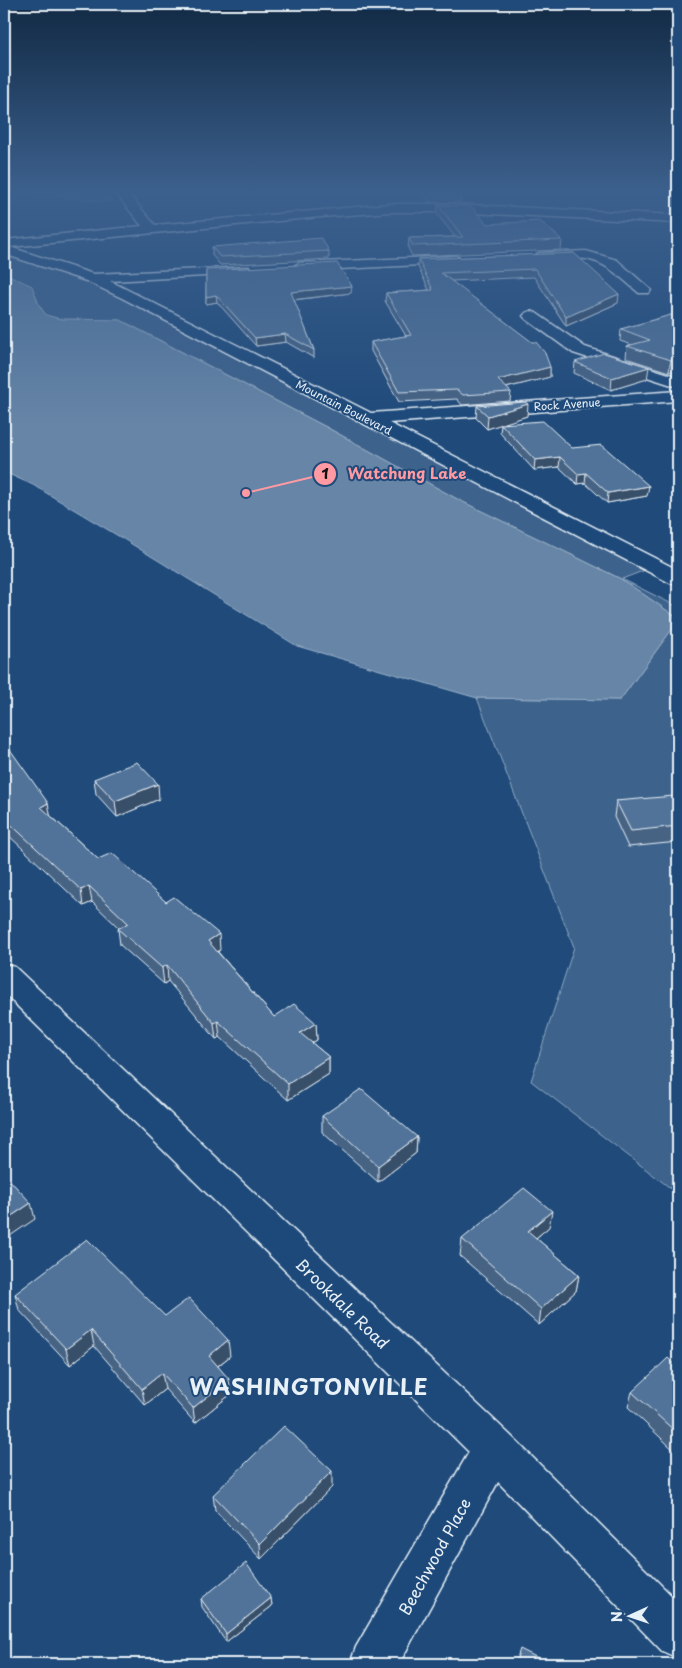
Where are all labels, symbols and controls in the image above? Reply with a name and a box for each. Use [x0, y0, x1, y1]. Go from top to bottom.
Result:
street label: Mountain Boulevard [293, 375, 395, 439]
street label: Rock Avenue [533, 393, 601, 415]
callout: Watchung Lake [312, 459, 476, 489]
text: 1 [321, 461, 329, 484]
text: Watchung Lake [348, 461, 466, 484]
street label: Brookdale Road [291, 1252, 395, 1354]
district label: WASHINGTONVILLE [189, 1369, 429, 1402]
street label: Beechwood Place [392, 1493, 476, 1619]
north arrow [604, 1590, 654, 1640]
text: N [606, 1611, 627, 1623]

